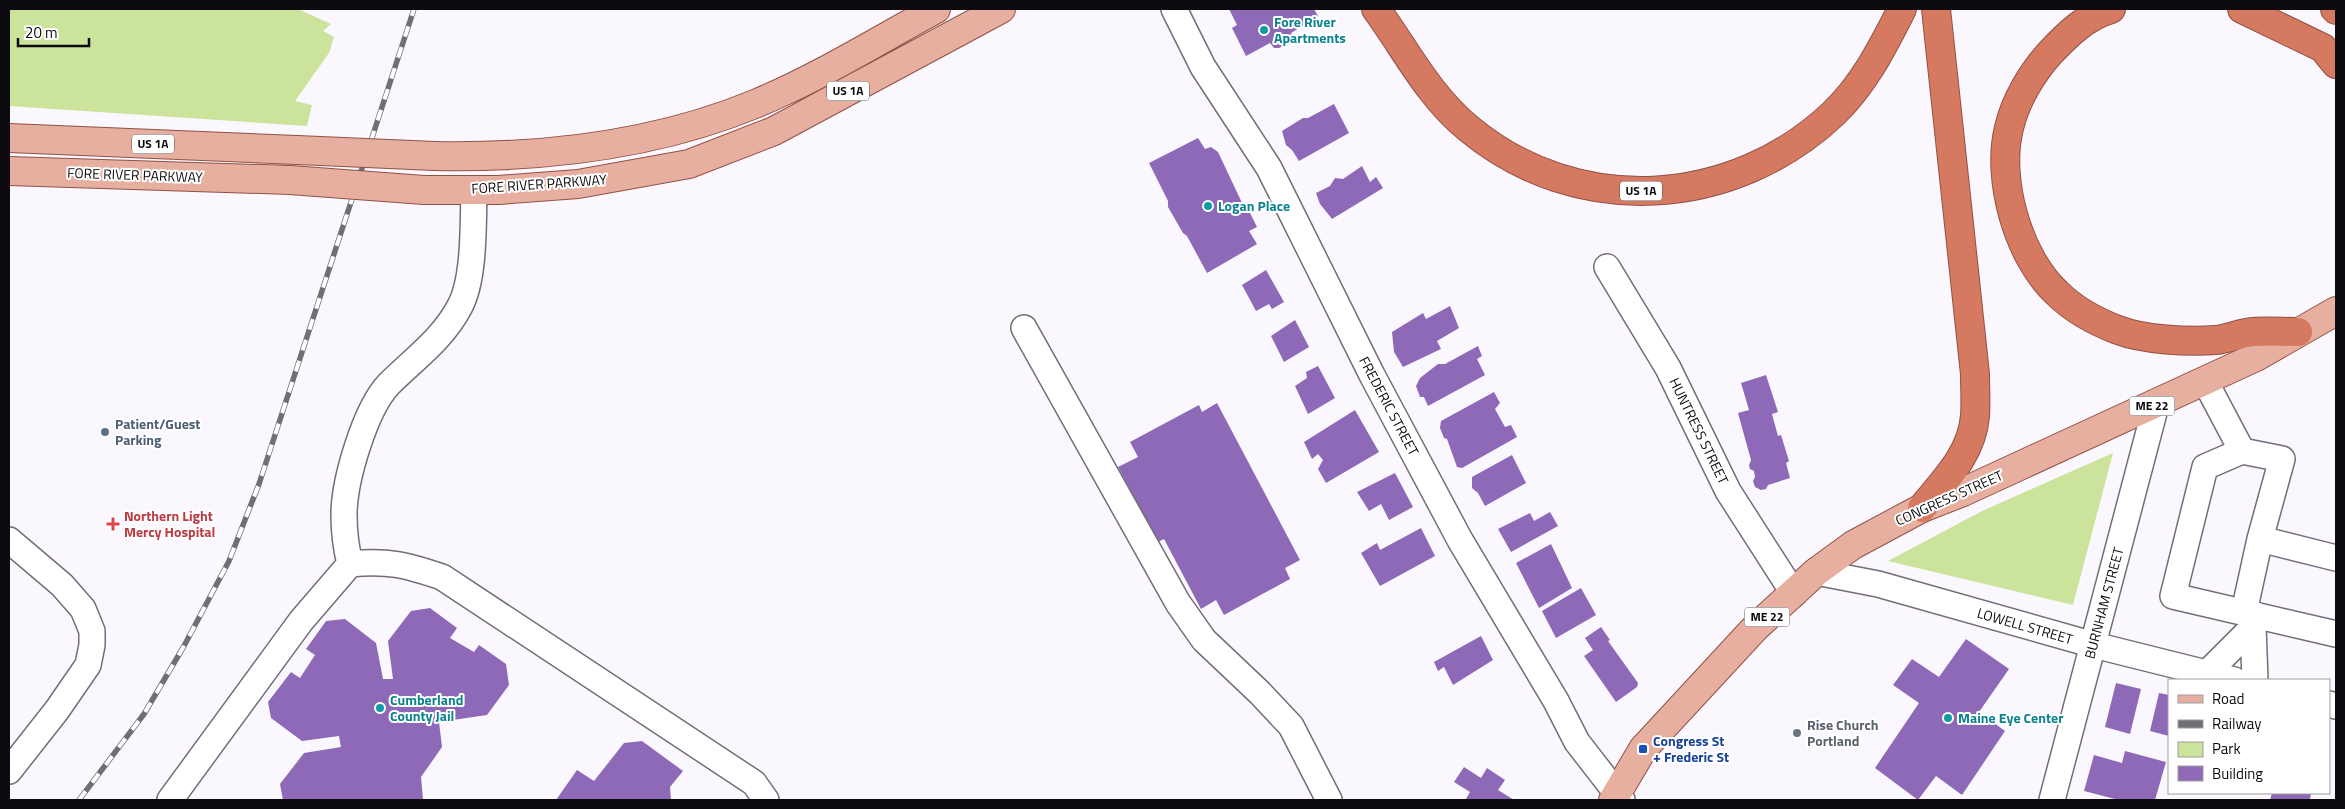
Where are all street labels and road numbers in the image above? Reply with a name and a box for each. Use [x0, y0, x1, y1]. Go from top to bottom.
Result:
road number: US 1A [827, 82, 869, 100]
road number: US 1A [132, 134, 174, 154]
street label: FORE RIVER PARKWAY [67, 162, 204, 187]
street label: FORE RIVER PARKWAY [471, 168, 608, 199]
road number: US 1A [1620, 182, 1662, 200]
street label: FREDERIC STREET [1354, 352, 1425, 460]
street label: HUNTRESS STREET [1665, 374, 1735, 488]
road number: ME 22 [2130, 396, 2174, 416]
street label: CONGRESS STREET [1892, 464, 2007, 531]
street label: BURNHAM STREET [2079, 544, 2129, 661]
street label: LOWELL STREET [1975, 602, 2076, 649]
road number: ME 22 [1744, 608, 1790, 626]

